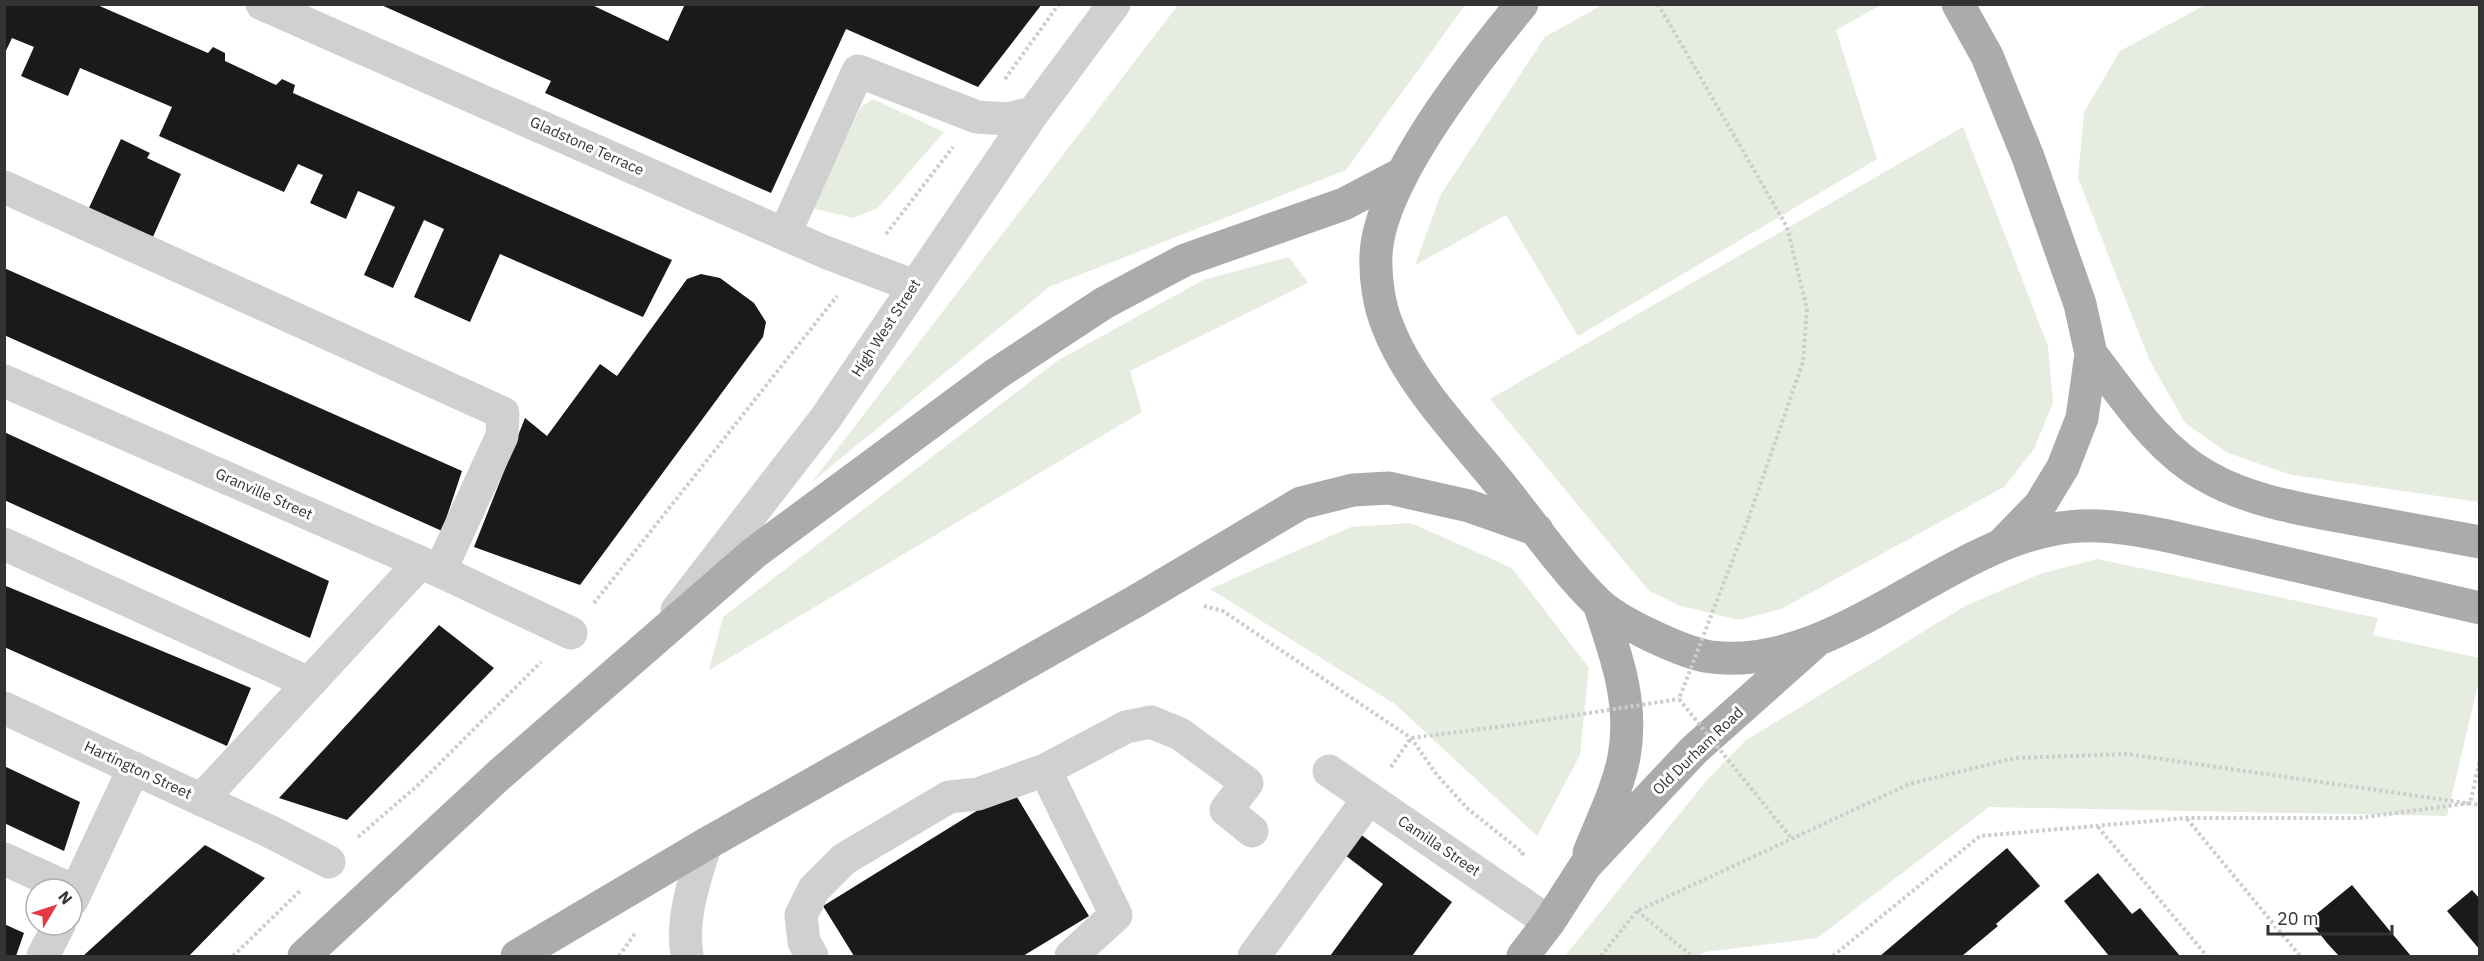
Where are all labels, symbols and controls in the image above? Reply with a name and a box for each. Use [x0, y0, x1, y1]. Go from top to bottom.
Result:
street label: Gladstone Terrace [527, 112, 647, 179]
street label: High West Street [847, 275, 924, 380]
street label: Granville Street [213, 464, 316, 523]
street label: Old Durham Road [1648, 703, 1747, 799]
street label: Hartington Street [81, 736, 195, 803]
street label: Camilla Street [1395, 811, 1484, 880]
north arrow [24, 877, 84, 937]
text: N [54, 887, 77, 908]
scale bar [2268, 898, 2392, 936]
text: 20 m [2277, 907, 2319, 930]

